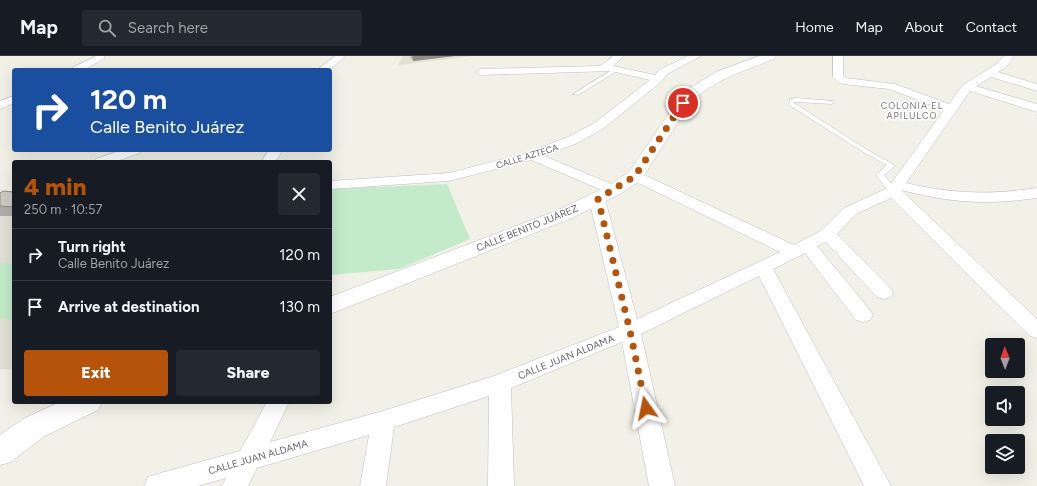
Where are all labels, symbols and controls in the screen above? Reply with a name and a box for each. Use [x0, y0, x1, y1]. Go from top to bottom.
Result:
search box [82, 10, 362, 46]
text: Map [20, 16, 58, 39]
icon: search [96, 17, 118, 39]
text: Search here [128, 19, 208, 37]
text: Home [795, 19, 834, 36]
text: Map [856, 19, 883, 36]
text: About [905, 19, 944, 36]
text: Contact [966, 19, 1017, 36]
text: 120 m [90, 82, 167, 116]
icon: right [24, 84, 76, 136]
pin [666, 86, 700, 120]
icon: arrive [672, 92, 694, 114]
district label: COLONIA EL APILULCO [881, 100, 943, 121]
text: Calle Benito Juárez [90, 116, 244, 138]
street label: CALLE AZTECA [495, 141, 559, 171]
text: 4 min [24, 172, 86, 201]
button: close [278, 173, 320, 215]
text: 250 m · 10:57 [24, 202, 103, 217]
street label: CALLE BENITO JUÁREZ [474, 202, 580, 254]
text: Turn right [58, 238, 126, 256]
icon: right [24, 244, 46, 266]
text: 120 m [279, 246, 320, 264]
text: Calle Benito Juárez [58, 256, 169, 271]
icon: arrive [24, 296, 46, 318]
text: Arrive at destination [58, 298, 199, 316]
text: 130 m [280, 298, 320, 316]
street label: CALLE JUAN ALDAMA [516, 332, 616, 382]
north arrow [985, 338, 1025, 378]
map controls [985, 338, 1025, 474]
button: Exit [24, 350, 168, 396]
button: Share [176, 350, 320, 396]
button: sound [985, 386, 1025, 426]
position arrow [625, 387, 667, 429]
button: layers [985, 434, 1025, 474]
street label: CALLE JUAN ALDAMA [207, 437, 309, 477]

